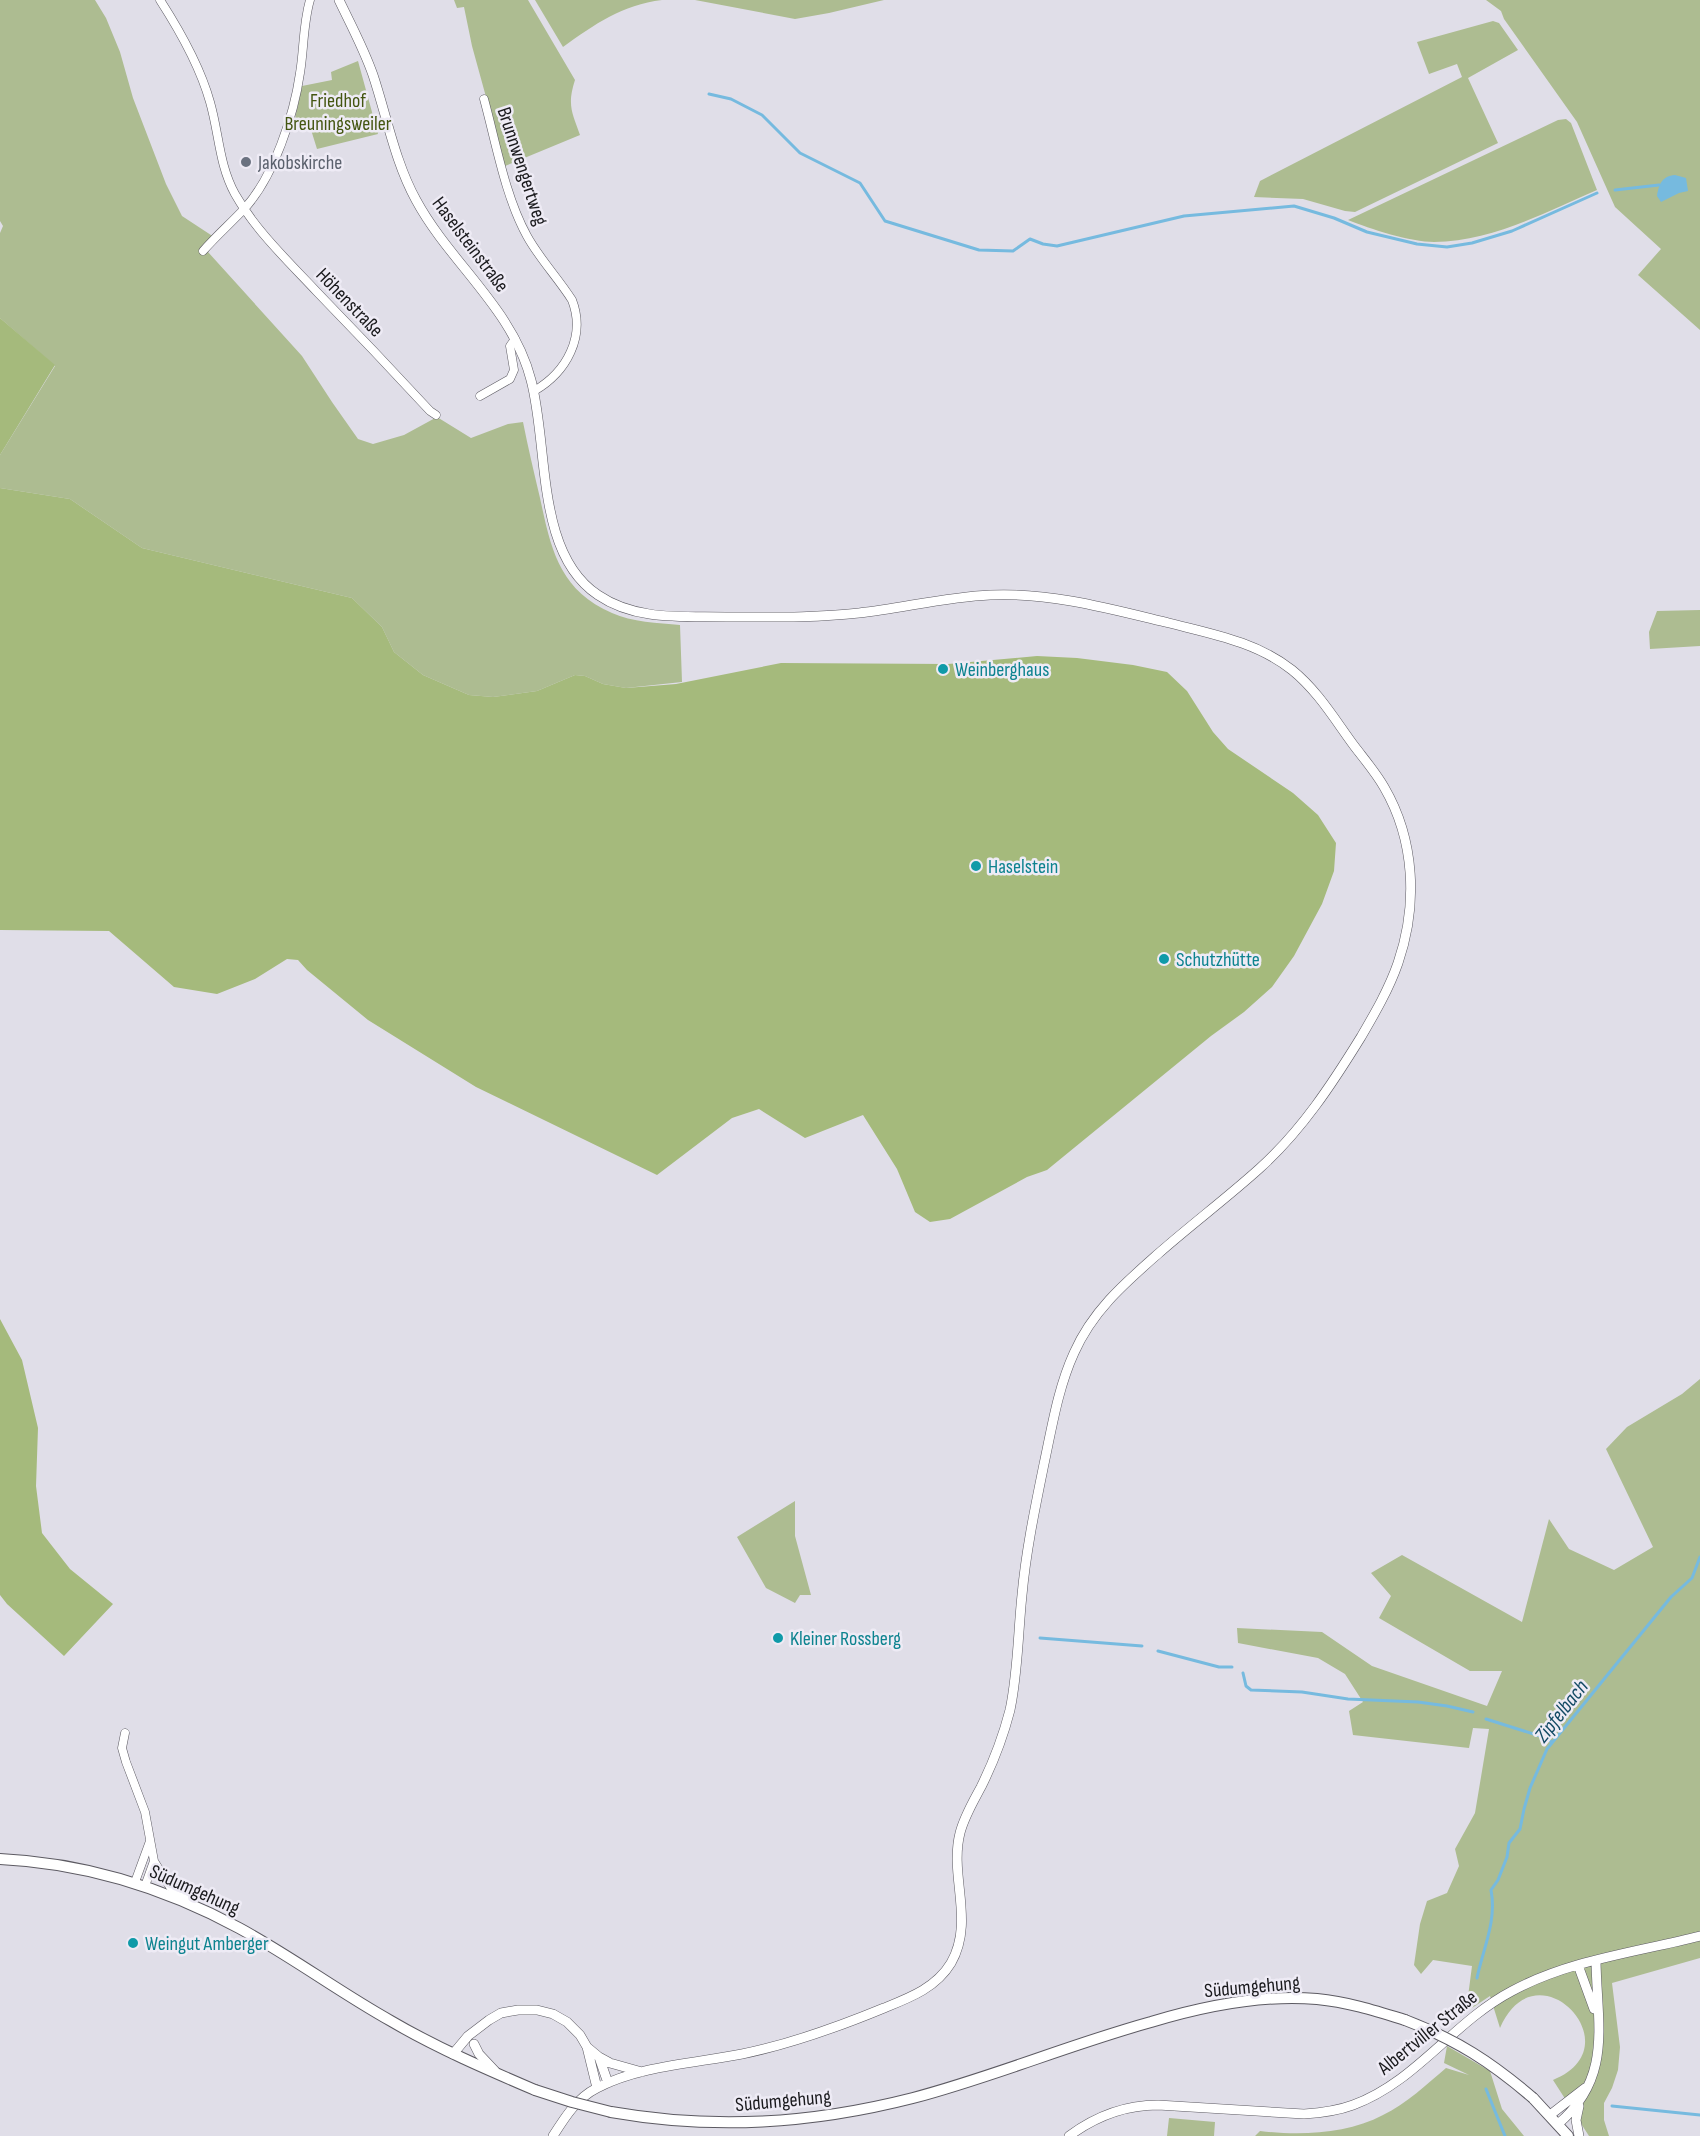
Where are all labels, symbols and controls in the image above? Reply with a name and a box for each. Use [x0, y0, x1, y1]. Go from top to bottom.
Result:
park label: Friedhof Breuningsweiler [284, 89, 392, 136]
street label: Brunnwengertweg [492, 104, 552, 229]
place label: Jakobskirche [257, 151, 342, 175]
marker: Jakobskirche [239, 155, 253, 169]
street label: Haselsteinstraße [427, 192, 514, 297]
street label: Höhenstraße [311, 263, 388, 342]
place label: Weinberghaus [955, 658, 1049, 682]
marker: Weinberghaus [936, 662, 950, 676]
place label: Haselstein [988, 855, 1058, 879]
marker: Haselstein [969, 859, 983, 873]
place label: Schutzhütte [1176, 948, 1260, 972]
marker: Schutzhütte [1157, 952, 1171, 966]
place label: Kleiner Rossberg [790, 1627, 901, 1651]
marker: Kleiner Rossberg [771, 1631, 785, 1645]
water label: Zipfelbach [1529, 1675, 1594, 1748]
street label: Südumgehung [146, 1859, 243, 1920]
place label: Weingut Amberger [145, 1932, 269, 1956]
marker: Weingut Amberger [126, 1936, 140, 1950]
street label: Südumgehung [1203, 1971, 1301, 2003]
street label: Albertviller Straße [1372, 1985, 1482, 2081]
street label: Südumgehung [734, 2085, 832, 2117]

